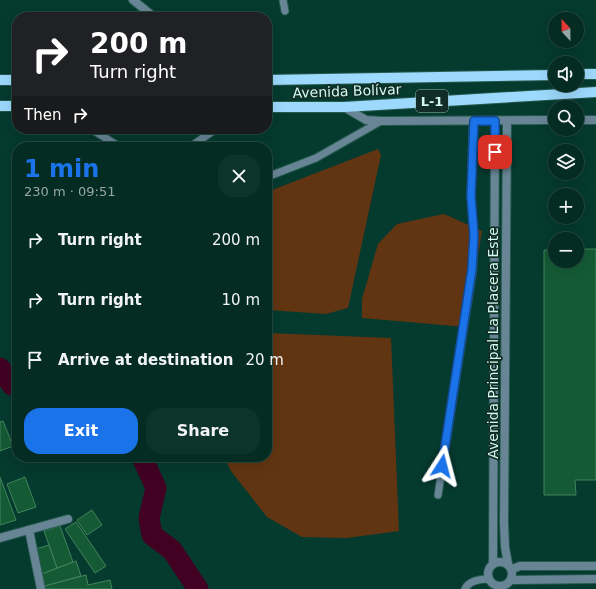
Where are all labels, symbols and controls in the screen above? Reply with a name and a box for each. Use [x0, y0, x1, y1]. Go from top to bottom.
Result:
north arrow [548, 12, 584, 48]
map controls [548, 12, 584, 268]
text: 200 m [90, 27, 187, 60]
icon: right [24, 28, 76, 80]
button: sound [548, 56, 584, 92]
text: Turn right [90, 61, 176, 82]
street label: Avenida Bolívar [292, 81, 402, 101]
road number: L-1 [416, 90, 448, 112]
button: search [548, 100, 584, 136]
icon: right [69, 104, 91, 126]
text: Then [24, 106, 61, 124]
pin [478, 135, 512, 169]
icon: arrive [484, 141, 506, 163]
button: layers [548, 144, 584, 180]
text: 1 min [24, 155, 99, 183]
button: close [218, 155, 260, 197]
text: 230 m · 09:51 [24, 184, 115, 199]
button: + [548, 188, 584, 224]
street label: Avenida Principal La Placera Este [485, 227, 501, 459]
icon: right [24, 229, 46, 251]
text: Turn right [58, 231, 142, 249]
text: 200 m [212, 231, 260, 249]
button: − [548, 232, 584, 268]
icon: right [24, 289, 46, 311]
text: Turn right [58, 291, 142, 309]
text: 10 m [222, 291, 260, 309]
icon: arrive [24, 349, 46, 371]
text: Arrive at destination [58, 351, 233, 369]
text: 20 m [245, 351, 284, 369]
button: Exit [24, 408, 138, 454]
button: Share [146, 408, 260, 454]
position arrow [421, 445, 463, 487]

